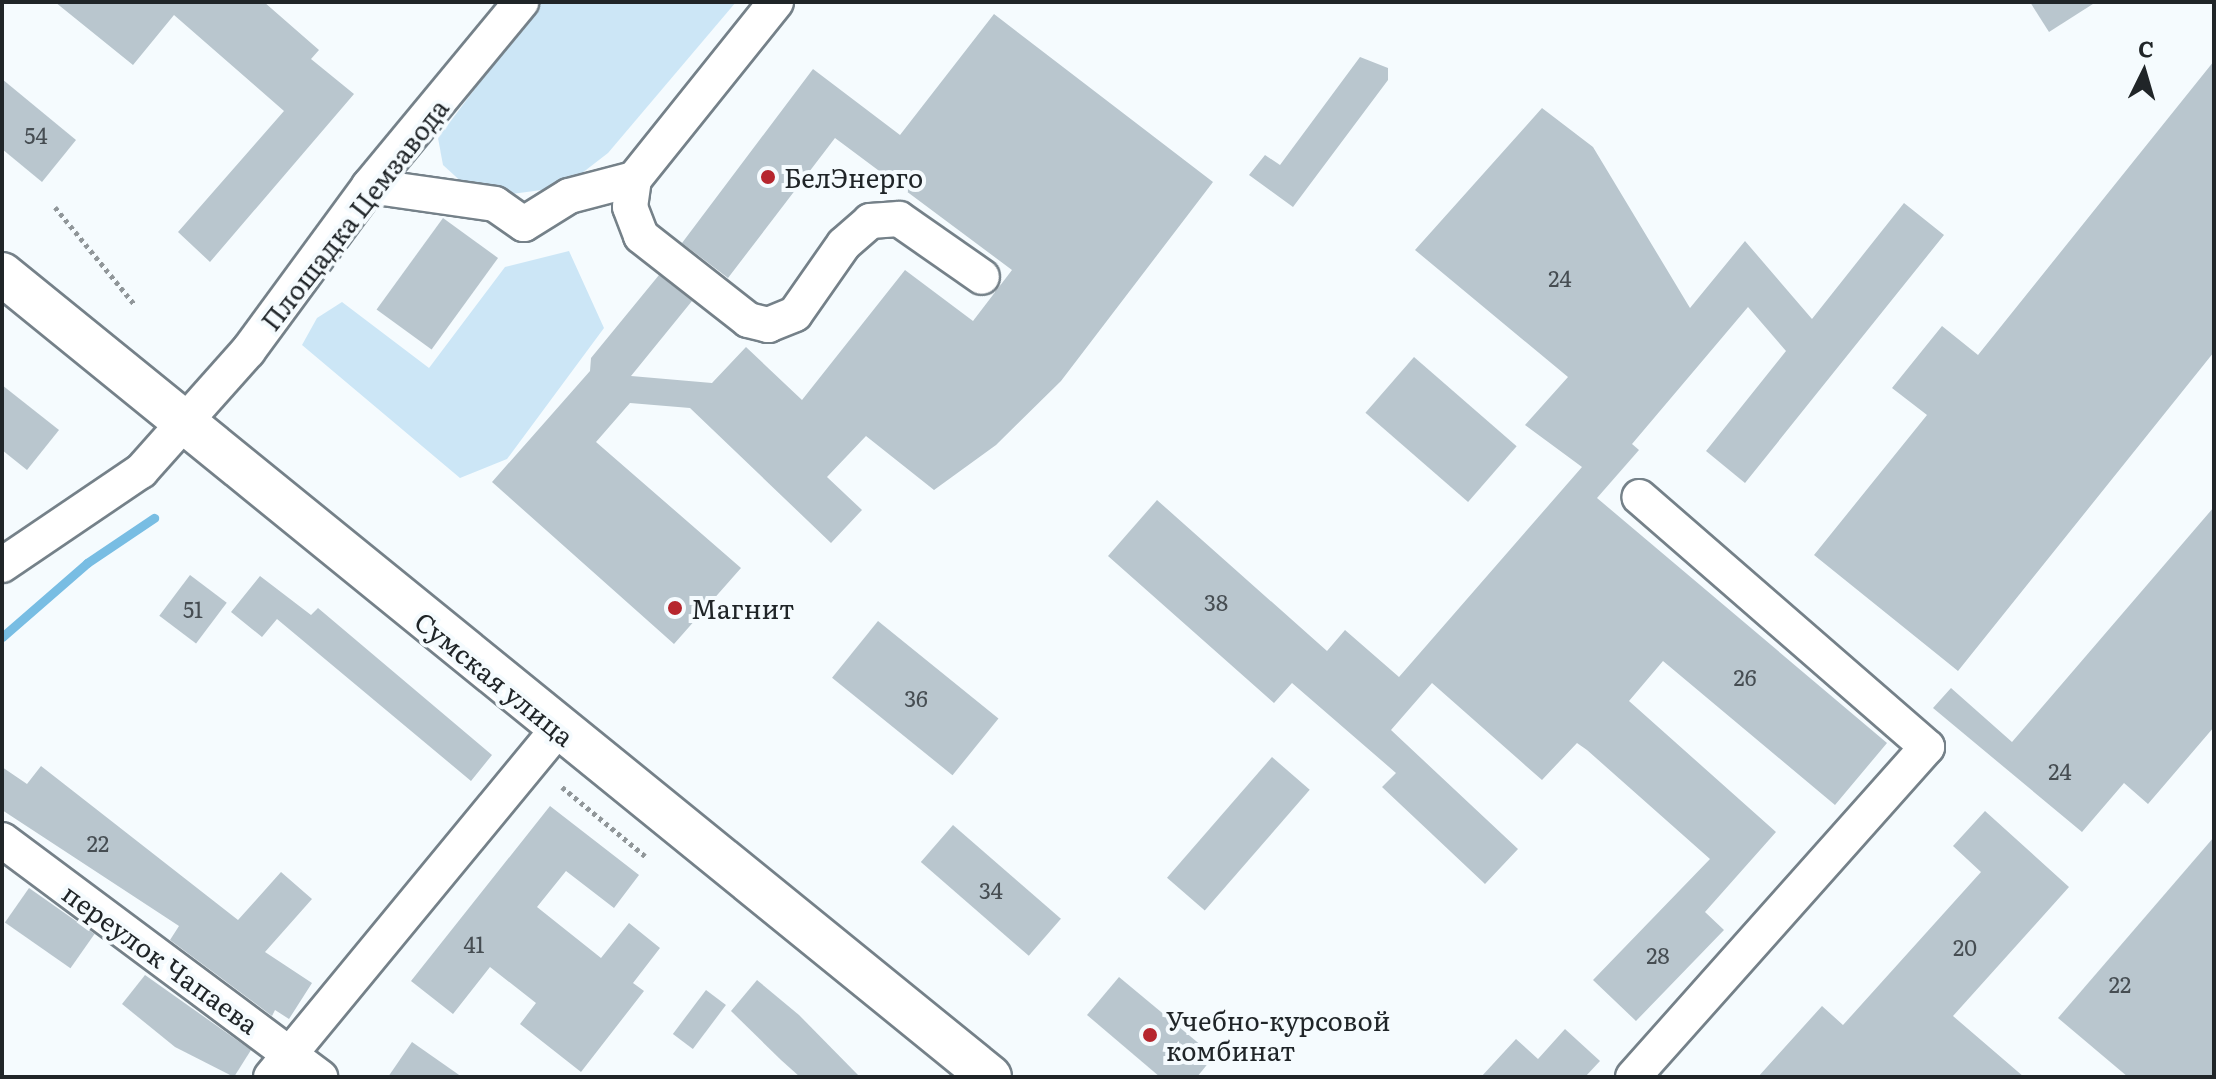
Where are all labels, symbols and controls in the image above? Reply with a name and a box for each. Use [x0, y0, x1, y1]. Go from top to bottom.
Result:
text: С [2137, 30, 2155, 65]
north arrow [2104, 32, 2184, 112]
street label: Площадка Цемзавода [254, 92, 454, 336]
house number: 54 [24, 122, 48, 148]
place label: БелЭнерго [784, 161, 923, 193]
marker: БелЭнерго [759, 168, 777, 186]
house number: 24 [1548, 265, 1572, 291]
house number: 38 [1204, 589, 1228, 615]
place label: Магнит [691, 592, 794, 624]
house number: 51 [183, 596, 203, 622]
marker: Магнит [666, 599, 684, 617]
street label: Сумская улица [409, 604, 581, 752]
house number: 26 [1734, 664, 1756, 690]
house number: 36 [904, 685, 928, 711]
house number: 24 [2048, 758, 2072, 784]
house number: 22 [87, 830, 109, 856]
street label: переулок Чапаева [57, 876, 265, 1040]
house number: 34 [979, 877, 1003, 903]
house number: 41 [463, 931, 485, 957]
house number: 20 [1953, 934, 1977, 960]
house number: 28 [1646, 942, 1670, 968]
house number: 22 [2109, 971, 2131, 997]
place label: Учебно-курсовой комбинат [1166, 1004, 1390, 1066]
marker: Учебно-курсовой комбинат [1141, 1026, 1159, 1044]

